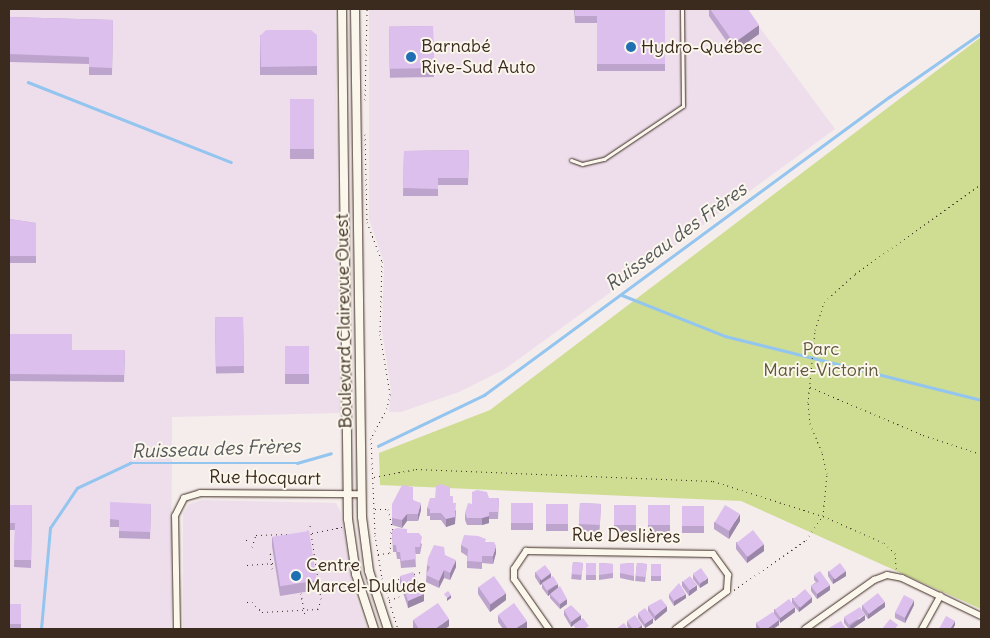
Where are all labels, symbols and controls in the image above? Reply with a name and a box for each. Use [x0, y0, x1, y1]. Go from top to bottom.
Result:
place label: Barnabé Rive-Sud Auto [421, 36, 536, 78]
place label: Hydro-Québec [641, 36, 762, 58]
marker: Hydro-Québec [625, 41, 637, 53]
marker: Barnabé Rive-Sud Auto [405, 51, 417, 63]
water label: Ruisseau des Frères [601, 178, 751, 296]
street label: Boulevard Clairevue Ouest [331, 213, 357, 429]
park label: Parc Marie-Victorin [763, 339, 879, 382]
water label: Ruisseau des Frères [131, 435, 301, 463]
street label: Rue Hocquart [209, 466, 321, 490]
street label: Rue Deslières [571, 524, 681, 548]
place label: Centre Marcel-Dulude [306, 555, 426, 598]
marker: Centre Marcel-Dulude [290, 570, 302, 582]

